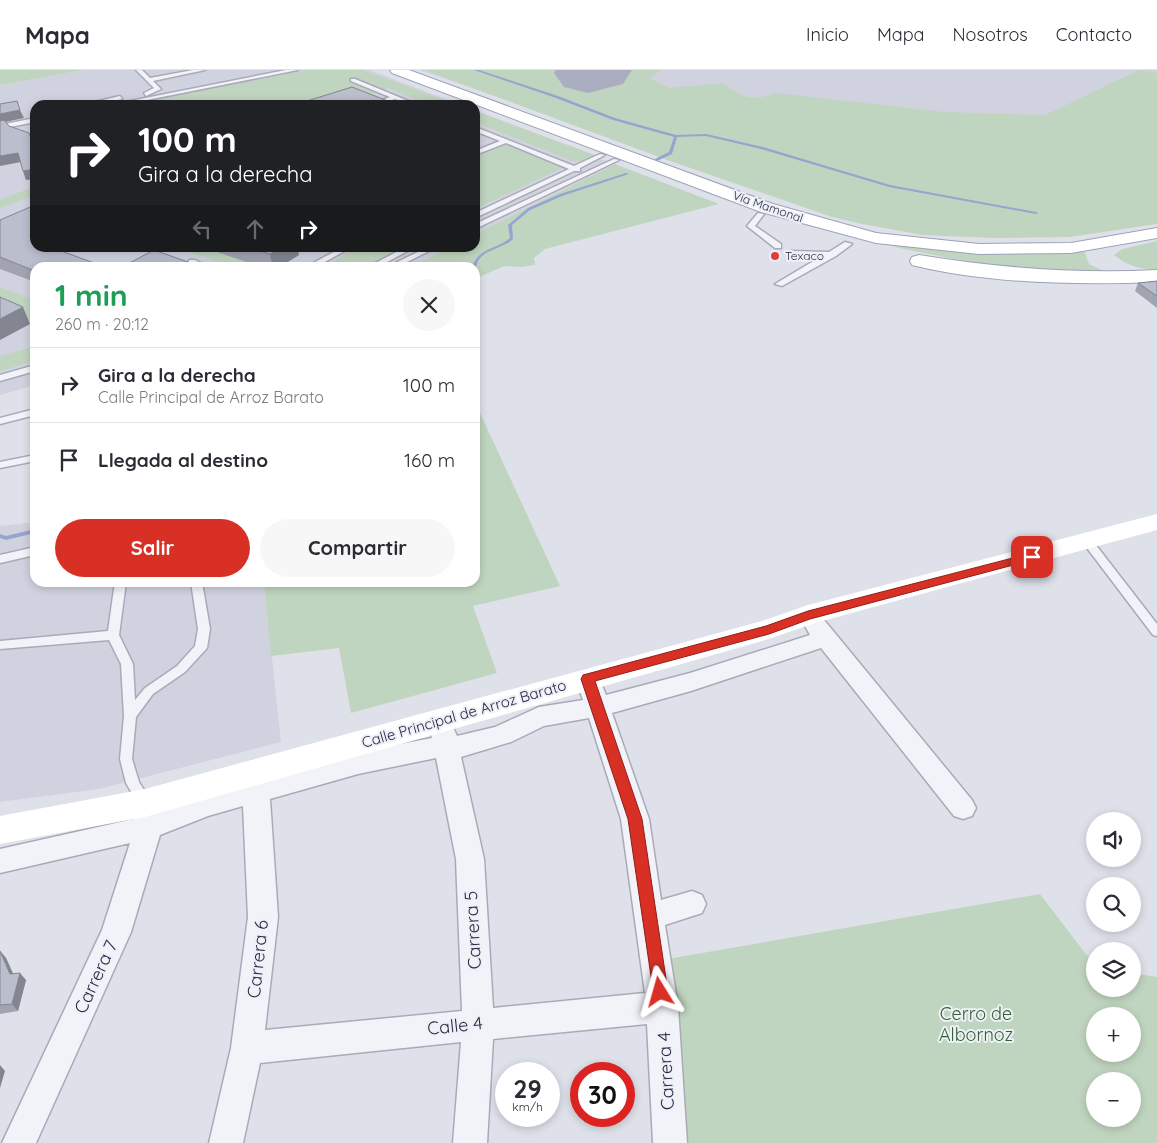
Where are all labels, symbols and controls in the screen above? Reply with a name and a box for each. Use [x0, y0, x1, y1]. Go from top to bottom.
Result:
text: Mapa [25, 20, 90, 50]
text: Inicio [806, 23, 849, 46]
text: Mapa [877, 23, 925, 46]
text: Nosotros [953, 23, 1028, 46]
text: Contacto [1056, 23, 1132, 46]
text: 100 m [138, 117, 237, 161]
icon: right [55, 120, 120, 185]
text: Gira a la derecha [138, 160, 313, 188]
street label: Vía Mamonal [731, 187, 805, 226]
icon: left [188, 215, 216, 243]
icon: ahead [241, 215, 269, 243]
icon: right [294, 215, 322, 243]
place label: Texaco [785, 248, 824, 263]
marker: Texaco [769, 250, 781, 262]
text: 1 min [55, 276, 128, 314]
button: close [403, 279, 455, 331]
text: 260 m · 20:12 [55, 314, 149, 334]
text: Gira a la derecha [98, 363, 256, 387]
icon: right [55, 371, 83, 399]
text: 100 m [403, 373, 455, 397]
text: Calle Principal de Arroz Barato [98, 387, 324, 407]
icon: arrive [55, 446, 83, 474]
text: Llegada al destino [98, 448, 268, 472]
text: 160 m [404, 448, 455, 472]
button: Salir [55, 519, 250, 577]
button: Compartir [260, 519, 455, 577]
pin [1011, 536, 1053, 578]
icon: arrive [1018, 543, 1046, 571]
street label: Calle Principal de Arroz Barato [359, 675, 568, 752]
map controls [1086, 812, 1141, 1127]
button: sound [1086, 812, 1141, 867]
button: search [1086, 877, 1141, 932]
street label: Carrera 5 [459, 890, 486, 970]
street label: Carrera 6 [242, 918, 273, 999]
street label: Carrera 7 [69, 937, 122, 1017]
button: layers [1086, 942, 1141, 997]
position arrow [633, 965, 685, 1017]
park label: Cerro de Albornoz [939, 1002, 1013, 1046]
button: + [1086, 1007, 1141, 1062]
street label: Calle 4 [426, 1011, 484, 1040]
street label: Carrera 4 [652, 1031, 679, 1111]
speed limit sign: 30 [570, 1062, 635, 1127]
button: − [1086, 1072, 1141, 1127]
text: 29 [513, 1073, 542, 1104]
text: km/h [512, 1099, 543, 1114]

